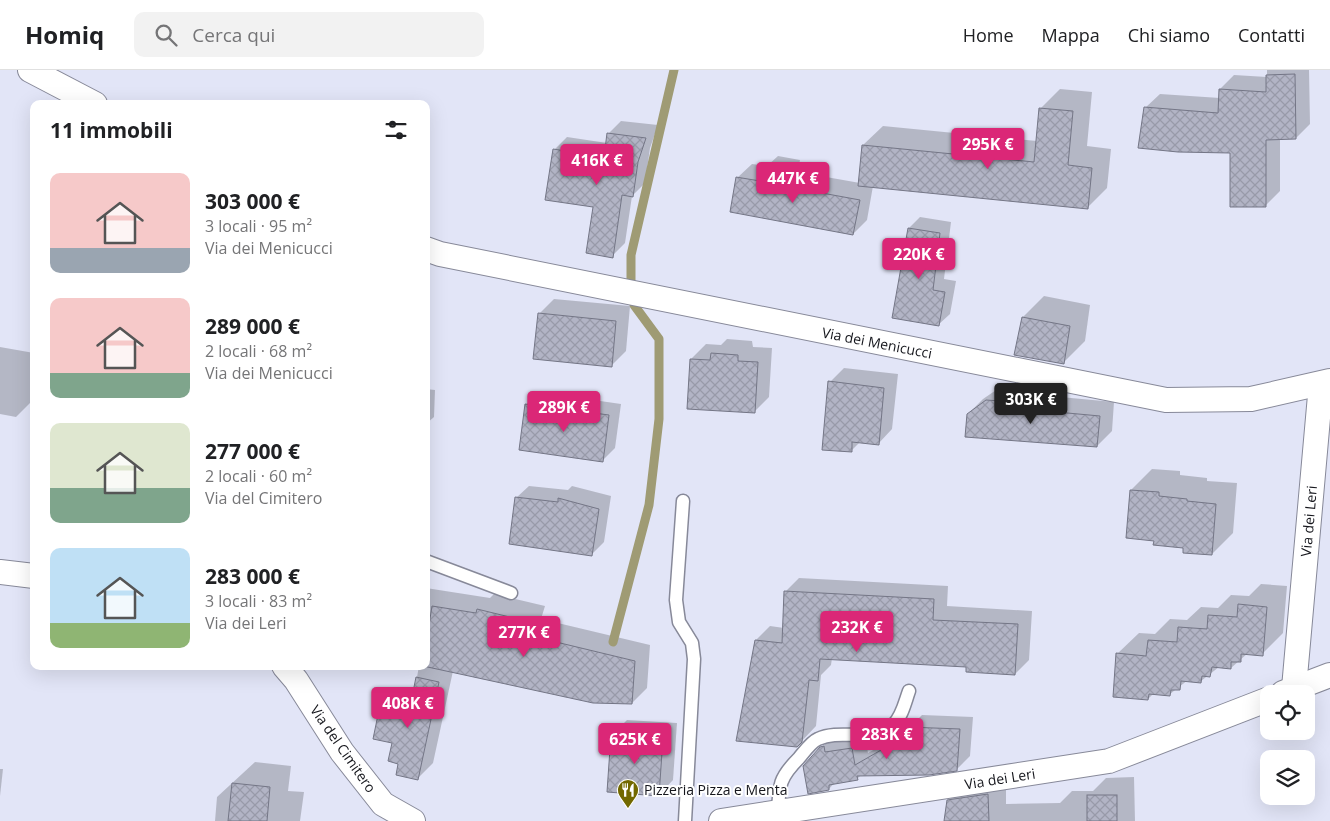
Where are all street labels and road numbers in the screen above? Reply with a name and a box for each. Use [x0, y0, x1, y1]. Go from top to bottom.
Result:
street label: Via dei Menicucci [820, 323, 934, 362]
street label: Via dei Leri [1296, 485, 1321, 557]
street label: Via del Cimitero [306, 701, 381, 796]
street label: Via dei Leri [963, 764, 1037, 793]

